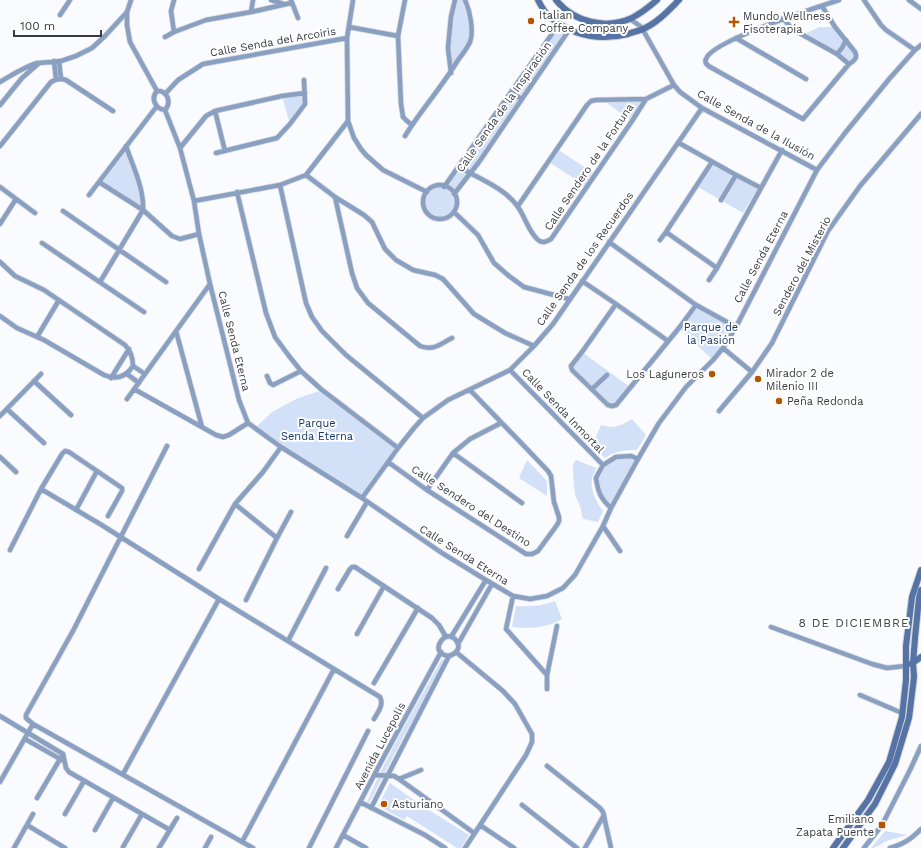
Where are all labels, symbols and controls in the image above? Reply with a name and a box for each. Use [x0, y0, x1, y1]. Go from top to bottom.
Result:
place label: Italian Coffee Company [539, 9, 628, 35]
place label: Mundo Wellness Fisoterapia [743, 10, 831, 36]
scale bar [14, 12, 101, 38]
marker: Italian Coffee Company [526, 16, 536, 26]
marker: Mundo Wellness Fisoterapia [728, 16, 740, 28]
text: 100 m [20, 19, 55, 33]
street label: Calle Senda del Arcoiris [209, 24, 337, 59]
street label: Calle Senda de la Inspiración [454, 39, 554, 175]
street label: Calle Senda de la Ilusión [695, 87, 817, 163]
street label: Calle Sendero de la Fortuna [542, 101, 636, 233]
street label: Calle Senda de los Recuerdos [534, 189, 636, 328]
street label: Calle Senda Eterna [731, 209, 791, 305]
street label: Sendero del Misterio [770, 214, 834, 318]
street label: Calle Senda Eterna [215, 290, 253, 392]
park label: Parque de la Pasión [684, 321, 738, 347]
street label: Calle Senda Inmortal [519, 366, 607, 457]
place label: Mirador 2 de Milenio III [766, 367, 834, 393]
place label: Los Laguneros [626, 368, 704, 381]
marker: Los Laguneros [707, 369, 717, 379]
marker: Mirador 2 de Milenio III [753, 374, 763, 384]
place label: Peña Redonda [787, 395, 863, 408]
marker: Peña Redonda [774, 396, 784, 406]
park label: Parque Senda Eterna [281, 417, 353, 443]
street label: Calle Sendero del Destino [409, 463, 533, 549]
street label: Calle Senda Eterna [417, 522, 511, 588]
district label: 8 DE DICIEMBRE [798, 616, 910, 630]
street label: Avenida Lucepolis [352, 700, 409, 792]
place label: Asturiano [392, 798, 443, 811]
marker: Asturiano [379, 799, 389, 809]
place label: Emiliano Zapata Puente [796, 813, 874, 839]
marker: Emiliano Zapata Puente [877, 820, 887, 830]

